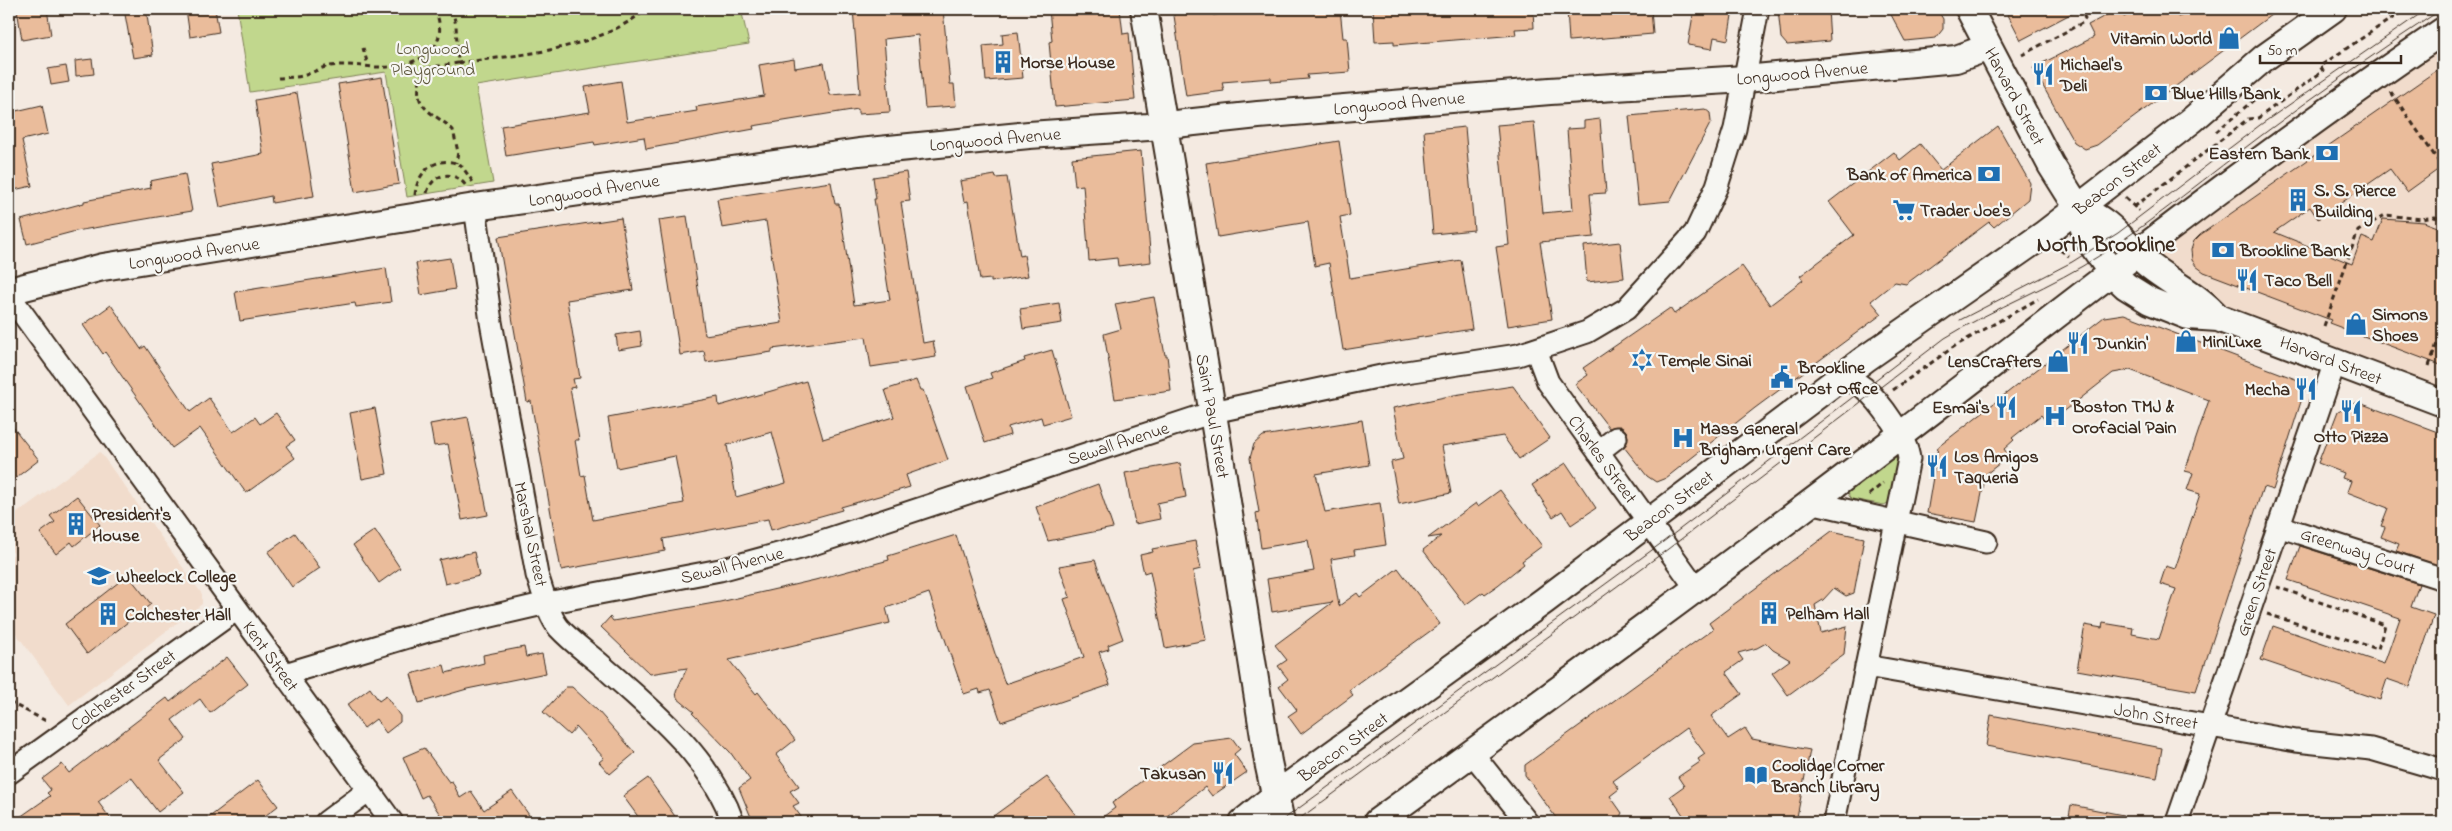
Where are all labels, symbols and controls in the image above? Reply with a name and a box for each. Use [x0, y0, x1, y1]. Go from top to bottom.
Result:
shop icon: Vitamin World [2216, 25, 2242, 51]
place label: Vitamin World [2110, 27, 2213, 53]
scale bar [2260, 32, 2401, 64]
park label: Longwood Playground [391, 37, 475, 85]
text: 50 m [2267, 40, 2298, 62]
street label: Harvard Street [1976, 43, 2050, 151]
building icon: Morse House [990, 49, 1016, 75]
place label: Morse House [1020, 51, 1116, 77]
place label: Michael's Deli [2059, 53, 2123, 100]
street label: Longwood Avenue [1735, 56, 1870, 95]
restaurant icon: Michael's Deli [2030, 61, 2056, 87]
bank icon: Blue Hills Bank [2143, 80, 2169, 106]
place label: Blue Hills Bank [2171, 82, 2282, 108]
street label: Longwood Avenue [1332, 86, 1467, 125]
street label: Longwood Avenue [928, 122, 1063, 161]
street label: Beacon Street [2068, 138, 2168, 224]
bank icon: Eastern Bank [2314, 140, 2340, 166]
place label: Eastern Bank [2209, 142, 2311, 168]
bank icon: Bank of America [1976, 161, 2002, 187]
place label: Bank of America [1846, 163, 1972, 189]
street label: Longwood Avenue [527, 169, 663, 216]
place label: S. S. Pierce Building [2313, 179, 2397, 227]
building icon: S. S. Pierce Building [2285, 187, 2311, 213]
supermarket icon: Trader Joe's [1891, 197, 1917, 223]
place label: Trader Joe's [1920, 199, 2011, 225]
district label: North Brookline [2037, 230, 2176, 262]
street label: Longwood Avenue [127, 232, 263, 279]
bank icon: Brookline Bank [2210, 237, 2236, 263]
place label: Brookline Bank [2239, 239, 2351, 265]
restaurant icon: Taco Bell [2234, 267, 2260, 293]
place label: Taco Bell [2264, 269, 2332, 295]
place label: Simons Shoes [2372, 303, 2428, 350]
shop icon: Simons Shoes [2343, 311, 2369, 337]
shop icon: MiniLuxe [2173, 328, 2199, 354]
restaurant icon: Dunkin' [2065, 330, 2091, 356]
place label: MiniLuxe [2202, 330, 2262, 356]
street label: Harvard Street [2275, 330, 2385, 393]
place label: Dunkin' [2093, 332, 2148, 358]
synagogue icon: Temple Sinai [1629, 347, 1655, 373]
shop icon: LensCrafters [2045, 348, 2071, 374]
place label: Temple Sinai [1658, 349, 1752, 375]
place label: LensCrafters [1948, 350, 2042, 376]
street label: Saint Paul Street [1187, 352, 1235, 481]
place label: Brookline Post Office [1797, 356, 1879, 403]
public building icon: Brookline Post Office [1769, 364, 1795, 390]
restaurant icon: Mecha [2293, 376, 2319, 402]
place label: Mecha [2245, 378, 2290, 404]
restaurant icon: Esmai's [1993, 394, 2019, 420]
place label: Boston TMJ & Orofacial Pain [2071, 395, 2177, 442]
place label: Esmai's [1932, 396, 1990, 422]
restaurant icon: Otto Pizza [2338, 398, 2364, 424]
hospital icon: Boston TMJ & Orofacial Pain [2042, 403, 2068, 429]
street label: Charles Street [1560, 411, 1642, 510]
street label: Sewall Avenue [1064, 416, 1174, 474]
place label: Mass General Brigham Urgent Care [1699, 417, 1852, 465]
hospital icon: Mass General Brigham Urgent Care [1670, 425, 1696, 451]
place label: Otto Pizza [2313, 425, 2389, 451]
place label: Los Amigos Taqueria [1954, 445, 2039, 492]
restaurant icon: Los Amigos Taqueria [1924, 453, 1950, 479]
street label: Beacon Street [1619, 465, 1720, 550]
street label: Marshal Street [505, 480, 553, 589]
place label: President's House [92, 503, 172, 550]
building icon: President's House [63, 511, 89, 537]
street label: Greenway Court [2297, 522, 2418, 584]
street label: Sewall Avenue [678, 541, 788, 592]
street label: Green Street [2231, 545, 2285, 640]
school or university icon: Wheelock College [86, 563, 112, 589]
place label: Wheelock College [116, 565, 237, 592]
building icon: Pelham Hall [1756, 600, 1782, 626]
building icon: Colchester Hall [95, 601, 121, 627]
place label: Pelham Hall [1786, 602, 1869, 628]
place label: Colchester Hall [125, 603, 231, 629]
street label: Kent Street [235, 617, 304, 698]
street label: Colchester Street [66, 644, 182, 739]
street label: John Street [2112, 698, 2200, 738]
street label: Beacon Street [1293, 707, 1395, 791]
place label: Coolidge Corner Branch Library [1771, 754, 1885, 802]
restaurant icon: Takusan [1210, 760, 1236, 786]
place label: Takusan [1140, 762, 1206, 788]
library icon: Coolidge Corner Branch Library [1743, 762, 1769, 788]

